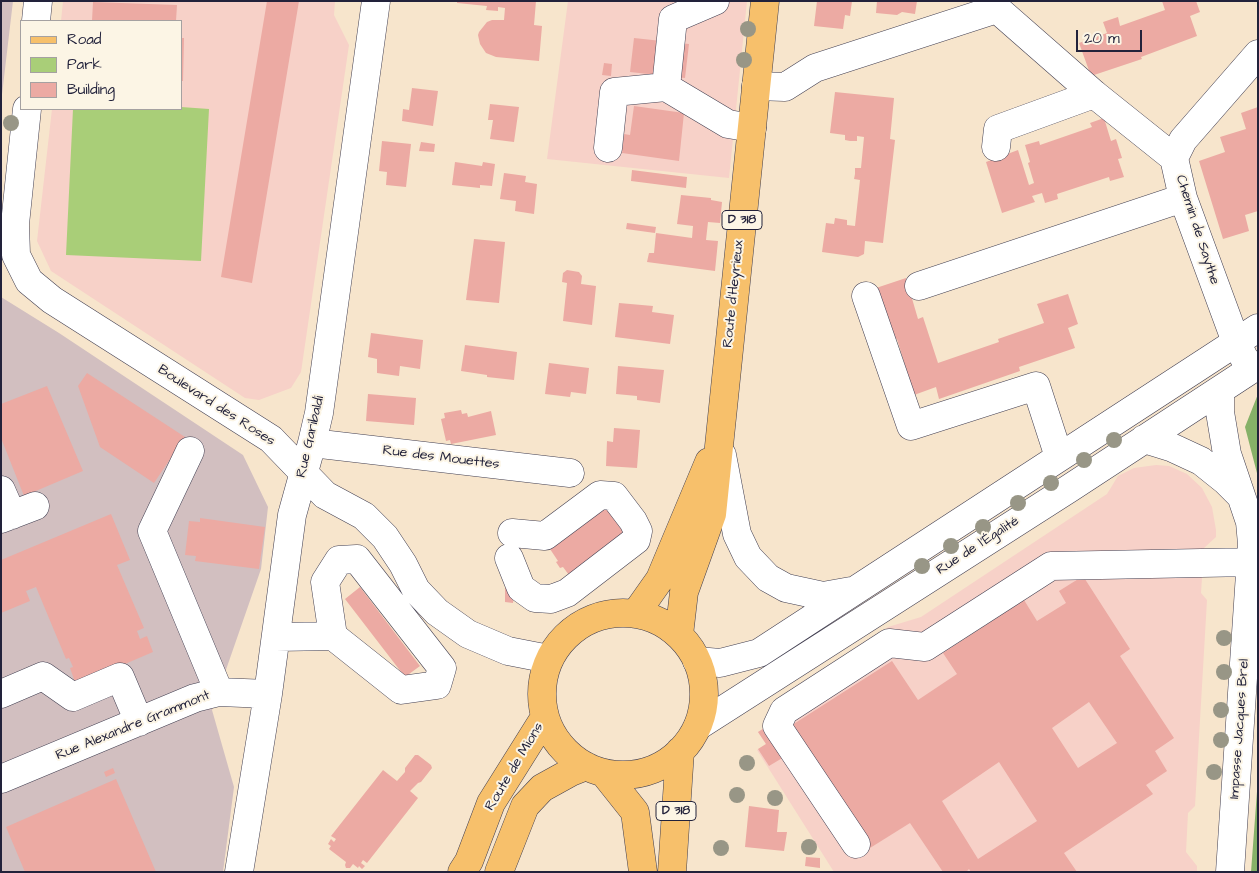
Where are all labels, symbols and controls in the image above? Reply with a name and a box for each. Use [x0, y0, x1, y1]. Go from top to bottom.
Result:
legend [20, 20, 182, 110]
scale bar [1079, 20, 1145, 52]
text: 20 m [1084, 28, 1120, 49]
text: Road [67, 29, 101, 50]
text: Park [67, 54, 102, 75]
text: Building [67, 79, 115, 100]
street label: Chemin de Saythe [1171, 173, 1223, 287]
road number: D 318 [722, 210, 762, 230]
street label: Route d'Heyrieux [720, 239, 748, 349]
street label: Boulevard des Roses [154, 362, 278, 450]
street label: Rue Garibaldi [293, 394, 329, 480]
street label: Rue des Mouettes [382, 442, 500, 474]
street label: Rue de l'Égalité [933, 513, 1023, 579]
street label: Impasse Jacques Brel [1227, 658, 1253, 800]
street label: Rue Alexandre Grammont [54, 687, 212, 765]
street label: Route de Mions [482, 720, 548, 814]
road number: D 318 [656, 801, 696, 820]

